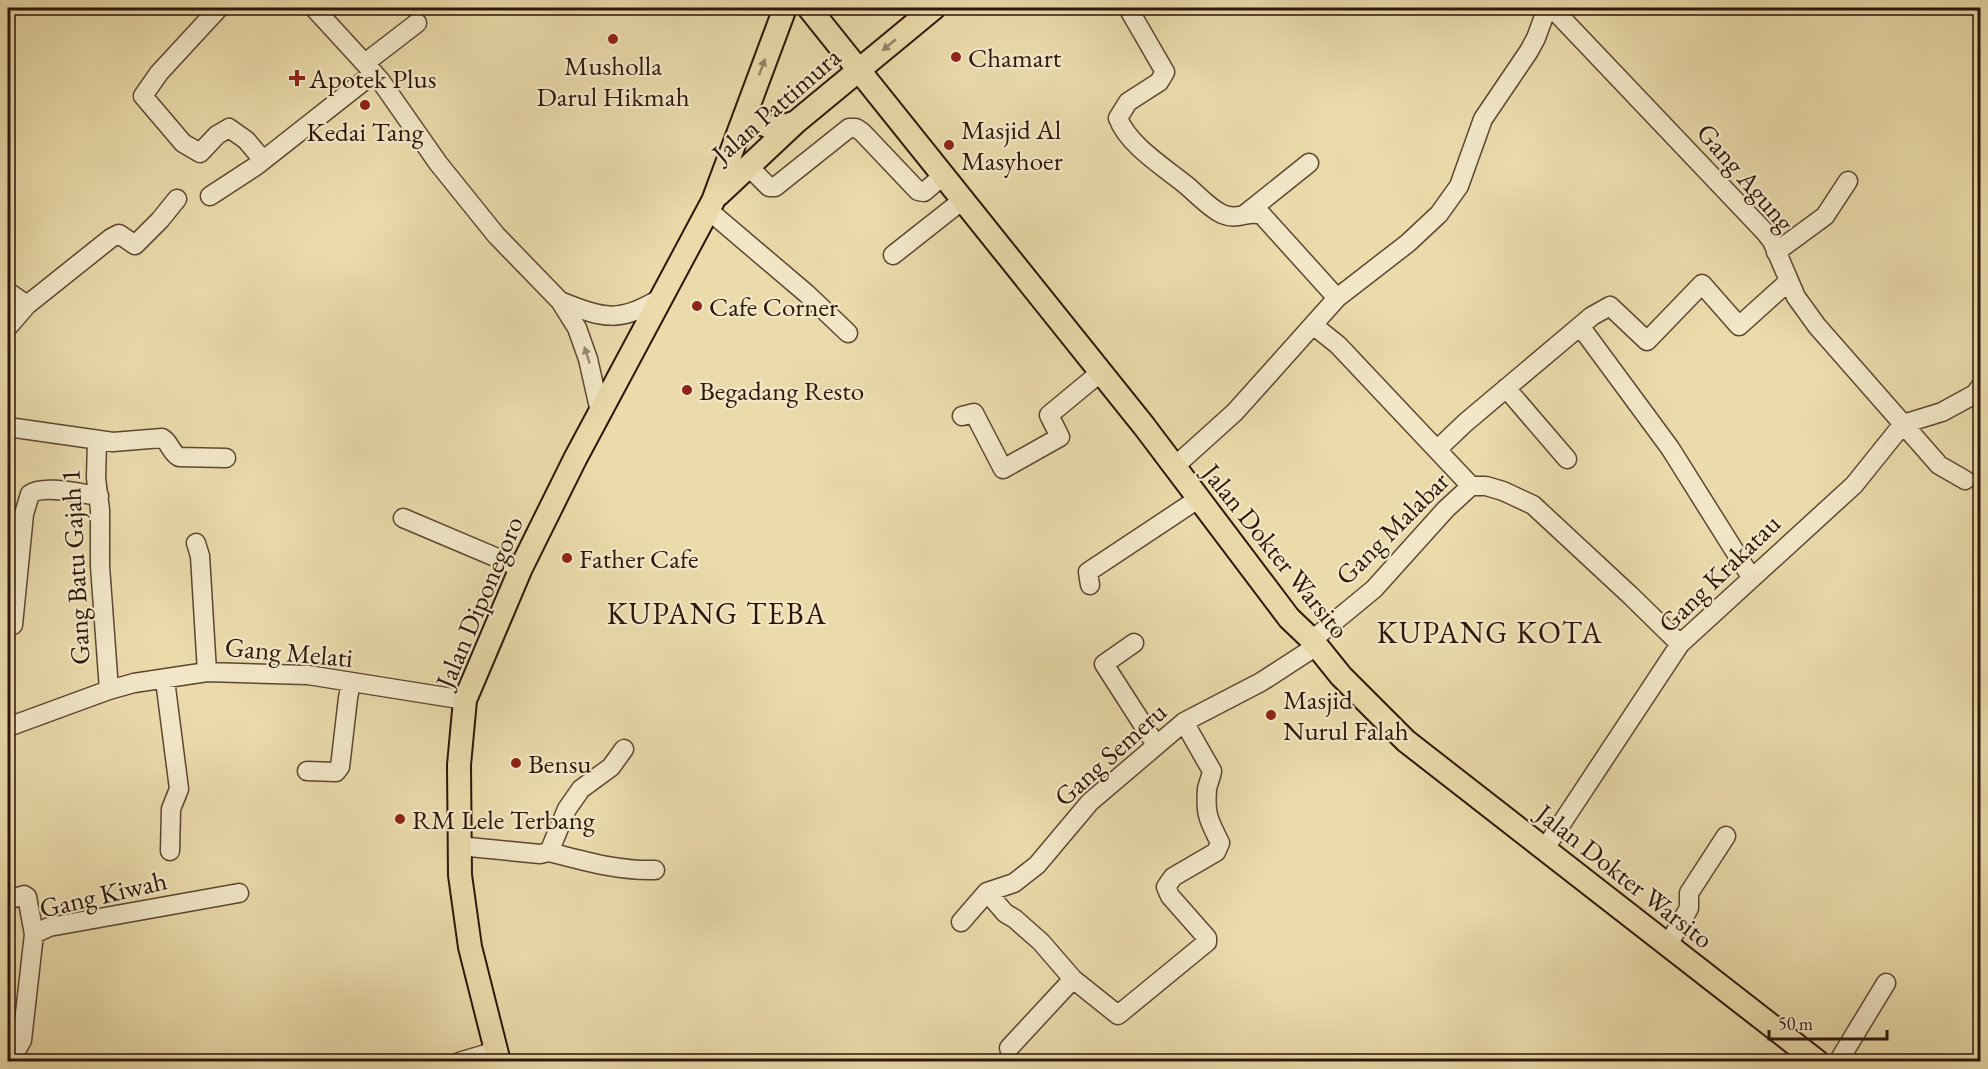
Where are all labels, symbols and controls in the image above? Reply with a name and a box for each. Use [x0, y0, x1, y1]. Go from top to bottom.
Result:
marker: Musholla Darul Hikmah [606, 32, 620, 46]
one-way arrow [881, 38, 897, 51]
street label: Jalan Pattimura [703, 39, 848, 172]
place label: Chamart [968, 40, 1062, 75]
place label: Musholla Darul Hikmah [536, 48, 690, 114]
marker: Chamart [949, 50, 963, 64]
one-way arrow [758, 58, 768, 76]
place label: Apotek Plus [308, 61, 436, 96]
marker: Apotek Plus [290, 71, 304, 85]
marker: Kedai Tang [358, 98, 372, 112]
place label: Masjid Al Masyhoer [961, 112, 1063, 178]
place label: Kedai Tang [306, 114, 424, 149]
street label: Gang Agung [1689, 116, 1803, 239]
marker: Masjid Al Masyhoer [942, 138, 956, 152]
place label: Cafe Corner [709, 289, 838, 324]
marker: Cafe Corner [690, 299, 704, 313]
one-way arrow [581, 346, 591, 364]
place label: Begadang Resto [699, 373, 864, 408]
marker: Begadang Resto [680, 383, 694, 397]
street label: Jalan Dokter Warsito [1193, 455, 1357, 646]
street label: Gang Malabar [1328, 464, 1456, 592]
street label: Gang Batu Gajah 1 [52, 468, 98, 666]
street label: Gang Krakatau [1650, 506, 1788, 640]
street label: Jalan Diponegoro [426, 511, 531, 695]
place label: Father Cafe [579, 541, 699, 576]
marker: Father Cafe [560, 551, 574, 565]
district label: KUPANG TEBA [607, 594, 827, 633]
district label: KUPANG KOTA [1377, 613, 1603, 652]
street label: Gang Melati [223, 629, 355, 675]
place label: Masjid Nurul Falah [1283, 682, 1409, 748]
street label: Gang Semeru [1046, 694, 1174, 814]
marker: Masjid Nurul Falah [1264, 708, 1278, 722]
place label: Bensu [528, 746, 592, 781]
marker: Bensu [509, 756, 523, 770]
street label: Jalan Dokter Warsito [1528, 795, 1721, 956]
place label: RM Lele Terbang [412, 802, 595, 837]
marker: RM Lele Terbang [393, 812, 407, 826]
street label: Gang Kiwah [36, 862, 170, 926]
scale bar [1769, 1003, 1888, 1041]
text: 50 m [1778, 1012, 1813, 1035]

